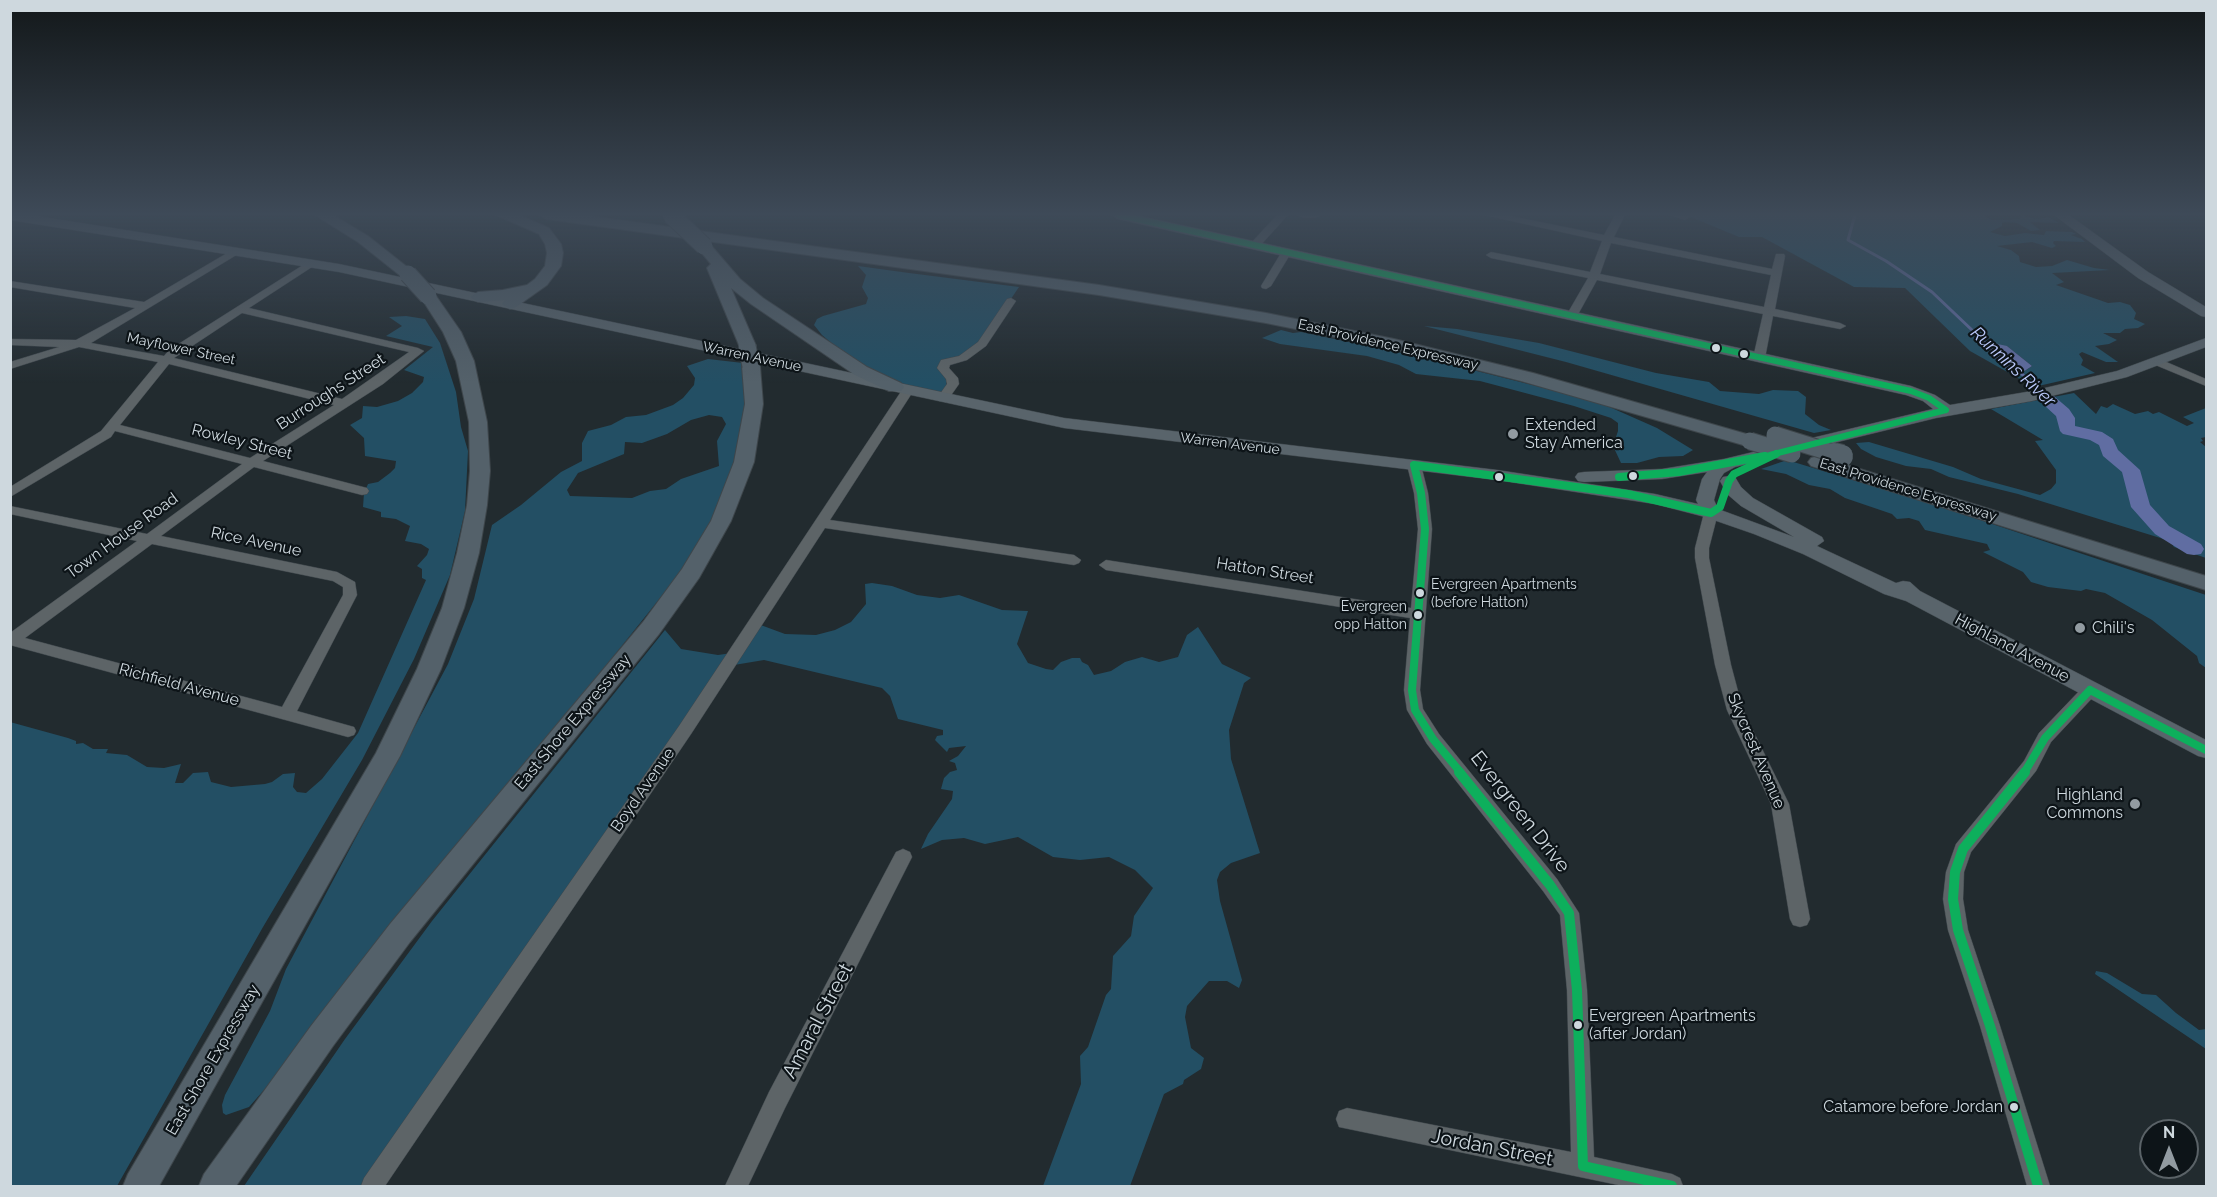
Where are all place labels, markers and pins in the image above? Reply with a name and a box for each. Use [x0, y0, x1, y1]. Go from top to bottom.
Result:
unlabelled marker [1710, 342, 1722, 354]
unlabelled marker [1738, 348, 1750, 360]
place label: Extended Stay America [1525, 415, 1623, 453]
marker: Extended Stay America [1506, 427, 1520, 441]
unlabelled marker [1627, 470, 1639, 482]
unlabelled marker [1493, 471, 1505, 483]
place label: Evergreen Apartments (before Hatton) [1431, 577, 1577, 610]
marker: Evergreen Apartments (before Hatton) [1414, 587, 1426, 599]
place label: Evergreen opp Hatton [1334, 599, 1407, 632]
marker: Evergreen opp Hatton [1412, 609, 1424, 621]
place label: Chili's [2092, 618, 2134, 638]
marker: Chili's [2073, 621, 2087, 635]
place label: Highland Commons [2047, 785, 2123, 823]
marker: Highland Commons [2128, 797, 2142, 811]
place label: Evergreen Apartments (after Jordan) [1589, 1006, 1756, 1044]
marker: Evergreen Apartments (after Jordan) [1572, 1019, 1584, 1031]
place label: Catamore before Jordan [1823, 1097, 2003, 1117]
marker: Catamore before Jordan [2008, 1101, 2020, 1113]

